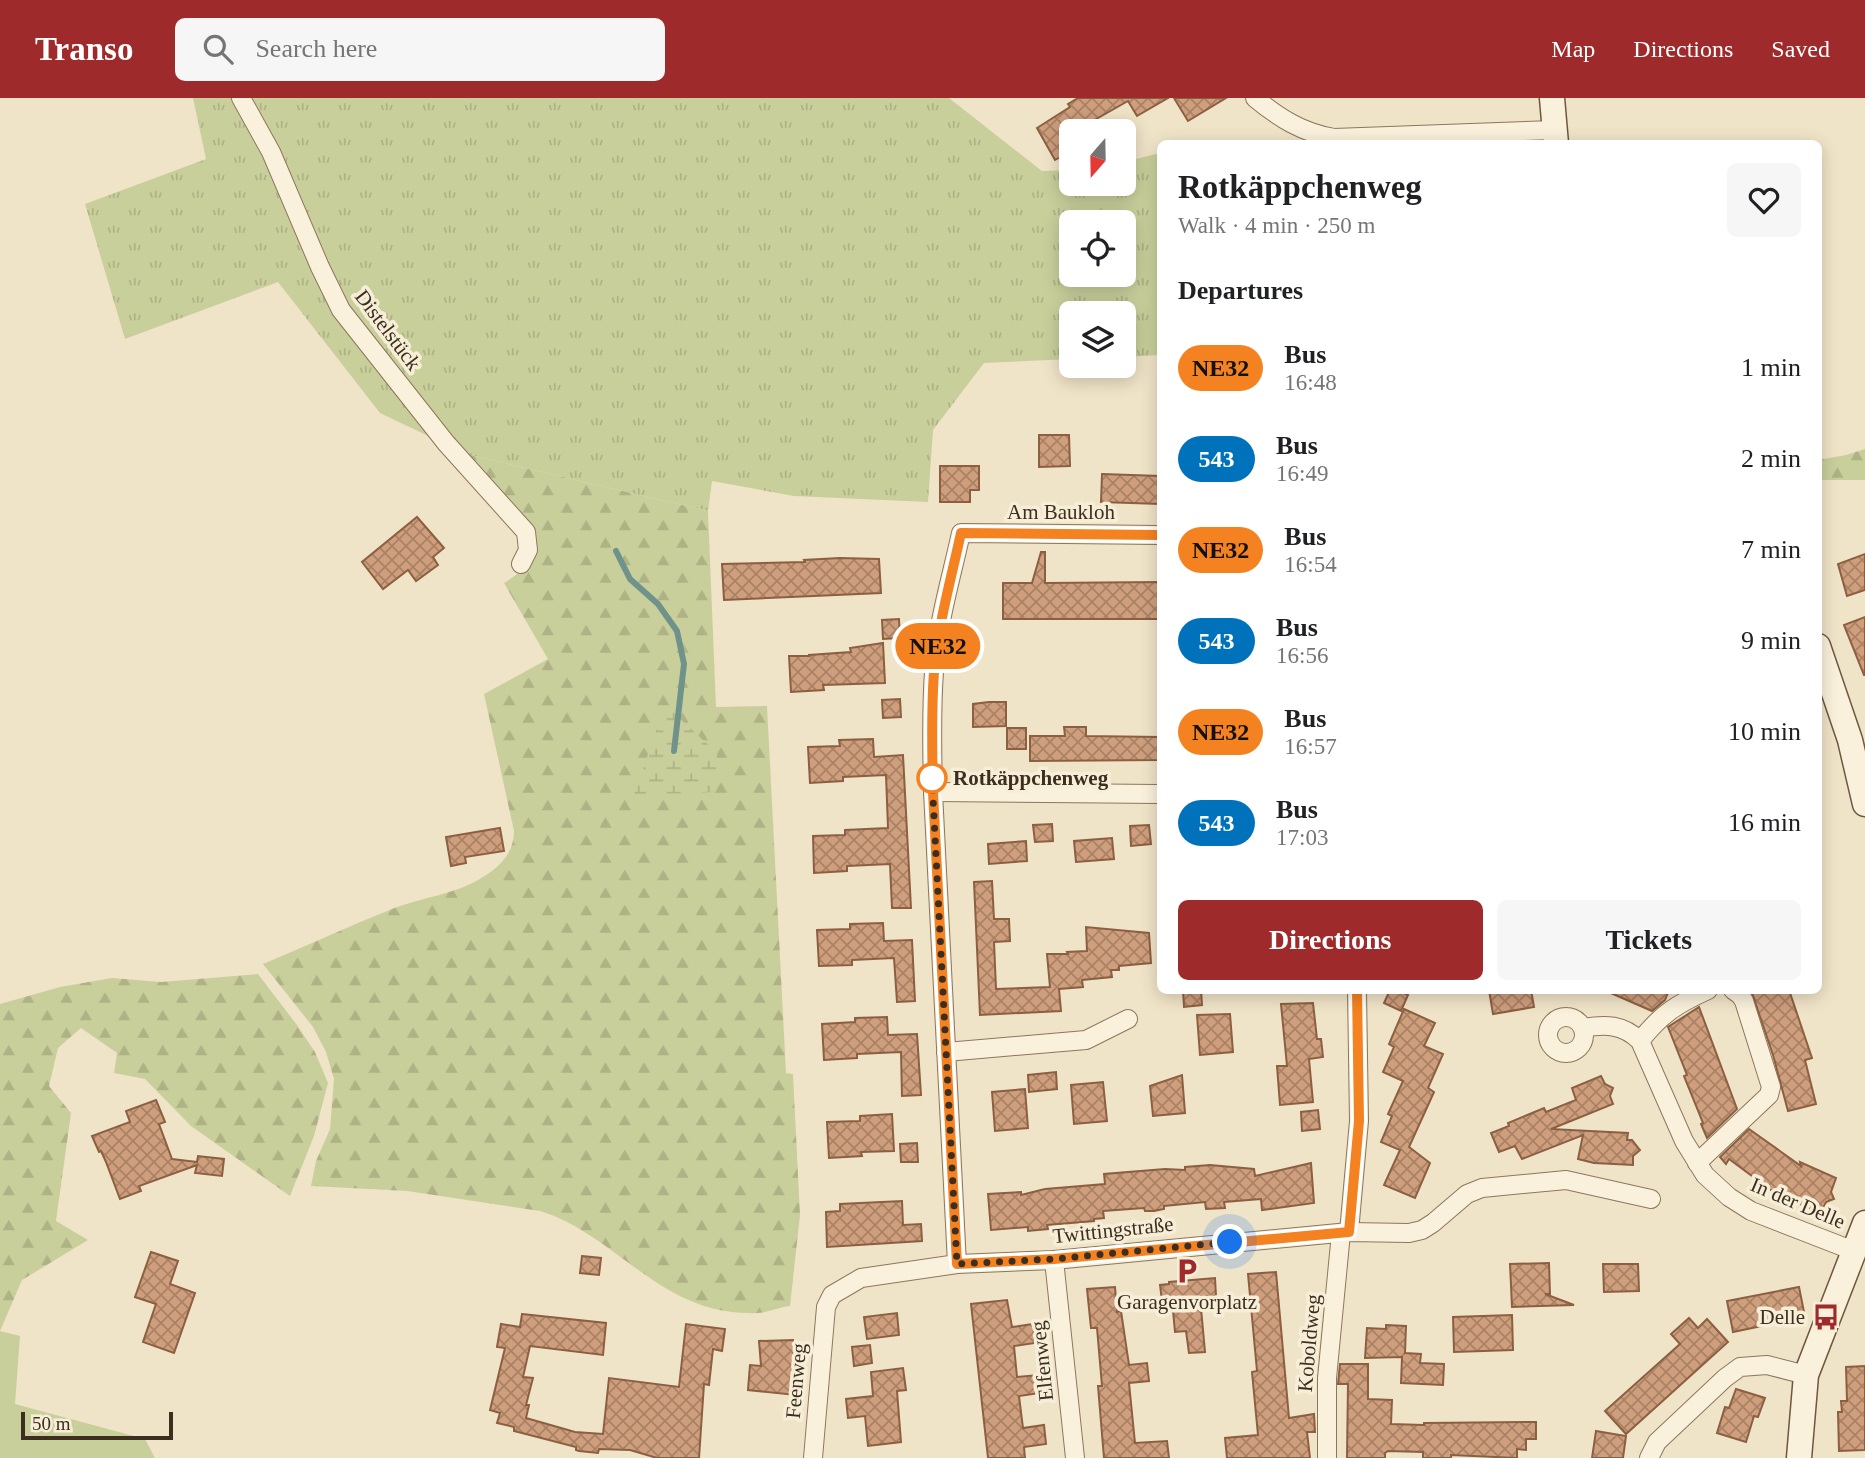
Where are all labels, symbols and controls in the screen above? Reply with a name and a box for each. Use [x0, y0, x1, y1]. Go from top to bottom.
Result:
search box [175, 18, 665, 81]
icon: search [199, 30, 237, 68]
text: Transo [35, 31, 133, 67]
text: Search here [255, 34, 377, 63]
text: Map [1551, 36, 1595, 62]
text: Directions [1633, 36, 1733, 62]
text: Saved [1771, 36, 1830, 62]
north arrow [1059, 119, 1136, 196]
map controls [1059, 119, 1136, 378]
button: heart [1727, 163, 1801, 237]
text: Rotkäppchenweg [1178, 169, 1422, 205]
button: locate [1059, 210, 1136, 287]
text: Walk · 4 min · 250 m [1178, 213, 1375, 238]
text: Departures [1178, 276, 1303, 305]
street label: Distelstück [350, 285, 426, 375]
button: layers [1059, 301, 1136, 378]
text: Bus [1284, 340, 1326, 369]
text: 1 min [1741, 353, 1801, 382]
text: NE32 [1192, 355, 1249, 381]
text: 16:48 [1284, 370, 1337, 395]
text: Bus [1276, 431, 1318, 460]
text: 2 min [1741, 444, 1801, 473]
text: 543 [1199, 446, 1235, 472]
text: 16:49 [1276, 461, 1328, 486]
street label: Am Baukloh [1007, 500, 1115, 524]
text: Bus [1284, 522, 1326, 551]
text: 7 min [1741, 535, 1801, 564]
text: NE32 [1192, 537, 1249, 563]
text: 16:54 [1284, 552, 1337, 577]
text: Bus [1276, 613, 1318, 642]
line badge: NE32 [889, 623, 987, 669]
text: 9 min [1741, 626, 1801, 655]
text: 543 [1199, 628, 1235, 654]
text: NE32 [909, 633, 967, 659]
text: 16:56 [1276, 643, 1328, 668]
text: Bus [1284, 704, 1326, 733]
text: 10 min [1728, 717, 1801, 746]
text: NE32 [1192, 719, 1249, 745]
text: 16:57 [1284, 734, 1337, 759]
marker: Rotkäppchenweg [917, 763, 947, 793]
place label: Rotkäppchenweg [953, 766, 1109, 790]
text: Bus [1276, 795, 1318, 824]
text: 16 min [1728, 808, 1801, 837]
text: 543 [1199, 810, 1235, 836]
text: 17:03 [1276, 825, 1328, 850]
button: Directions [1178, 900, 1483, 980]
button: Tickets [1497, 900, 1801, 980]
street label: In der Delle [1747, 1172, 1849, 1234]
street label: Twittingstraße [1052, 1212, 1174, 1248]
your location [1212, 1224, 1247, 1259]
parking icon: Garagenvorplatz [1172, 1256, 1202, 1286]
place label: Garagenvorplatz [1117, 1290, 1257, 1314]
street label: Koboldweg [1293, 1293, 1325, 1393]
bus stop icon: Delle [1811, 1302, 1841, 1332]
place label: Delle [1760, 1305, 1805, 1329]
street label: Elfenweg [1026, 1319, 1058, 1402]
street label: Feenweg [781, 1342, 811, 1420]
scale bar [21, 1409, 173, 1441]
text: 50 m [32, 1413, 71, 1434]

